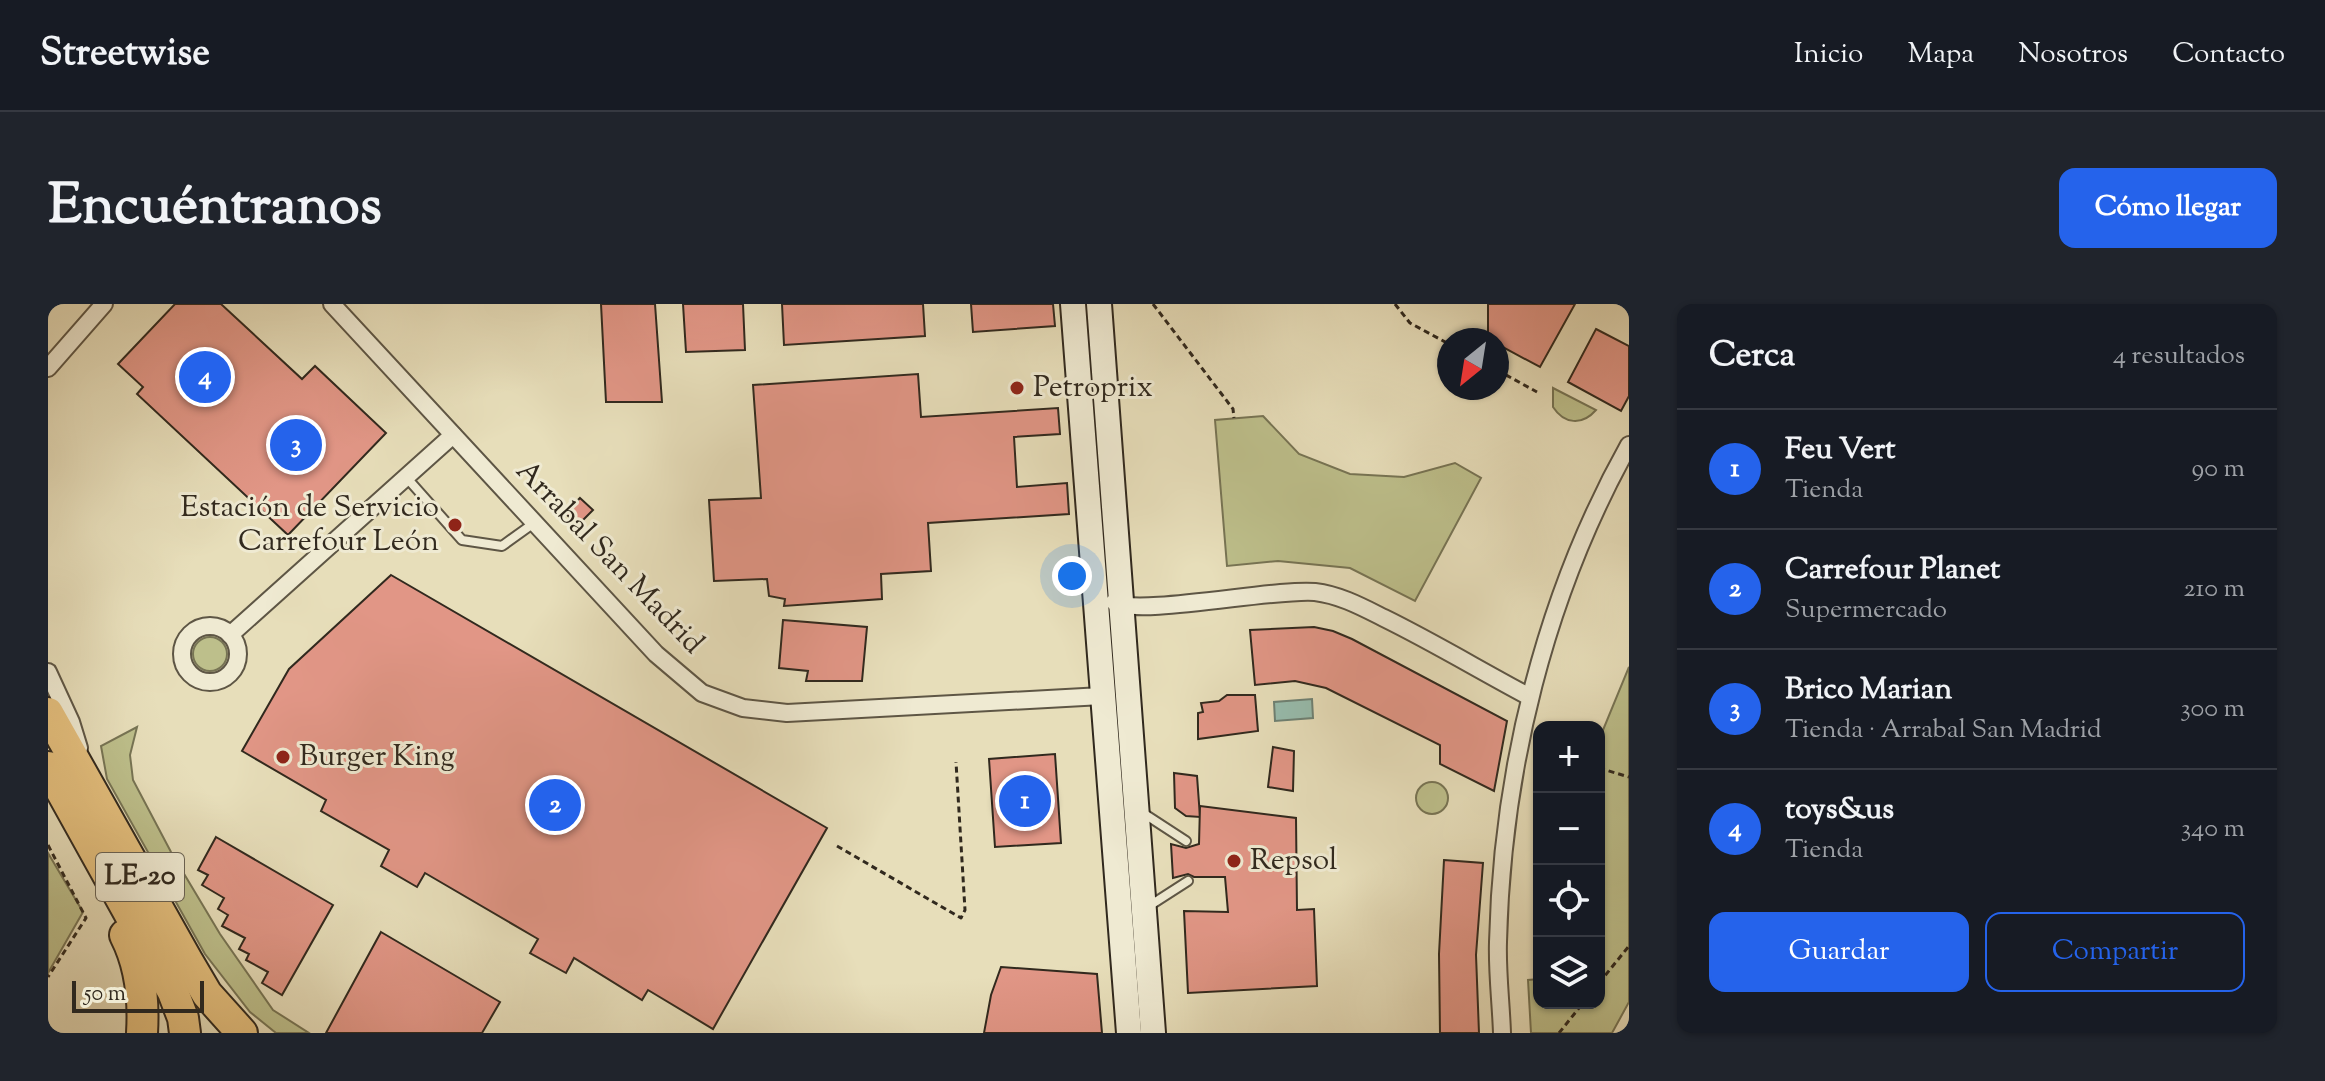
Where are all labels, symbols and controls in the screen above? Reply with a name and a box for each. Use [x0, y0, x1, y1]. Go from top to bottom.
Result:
text: Streetwise [40, 28, 210, 82]
text: Inicio [1794, 35, 1863, 75]
text: Mapa [1907, 35, 1974, 75]
text: Nosotros [2018, 35, 2128, 75]
text: Contacto [2172, 35, 2285, 75]
text: Encuéntranos [48, 168, 382, 249]
button: Cómo llegar [2059, 168, 2277, 248]
north arrow [1437, 328, 1509, 400]
text: Cerca [1709, 332, 1795, 381]
text: 4 resultados [2113, 338, 2245, 375]
pin: 4 [179, 347, 231, 407]
place label: Petroprix [1033, 367, 1153, 410]
marker: Petroprix [1008, 379, 1026, 397]
pin: 3 [270, 415, 322, 475]
text: Feu Vert [1785, 429, 1896, 472]
street label: Arrabal San Madrid [505, 451, 713, 665]
text: 1 [1731, 451, 1739, 488]
text: 90 m [2192, 451, 2245, 488]
text: Tienda [1785, 472, 1863, 509]
place label: Estación de Servicio Carrefour León [180, 487, 439, 564]
marker: Estación de Servicio Carrefour León [446, 516, 464, 534]
text: Carrefour Planet [1785, 549, 2000, 592]
your location [1052, 556, 1092, 596]
text: 2 [1729, 571, 1741, 608]
text: 210 m [2183, 571, 2245, 608]
text: Supermercado [1785, 592, 1947, 629]
text: Brico Marian [1785, 669, 1952, 712]
text: 3 [1730, 691, 1740, 728]
text: 300 m [2180, 691, 2245, 728]
text: Tienda · Arrabal San Madrid [1785, 712, 2102, 749]
map controls [1533, 721, 1605, 1009]
button: + [1533, 721, 1605, 793]
place label: Burger King [299, 736, 455, 779]
marker: Burger King [274, 748, 292, 766]
pin: 1 [999, 771, 1051, 831]
pin: 2 [529, 775, 581, 835]
text: toys&us [1785, 789, 1894, 832]
button: − [1533, 793, 1605, 865]
text: 4 [1728, 811, 1742, 848]
text: 340 m [2181, 811, 2245, 848]
text: Tienda [1785, 832, 1863, 869]
place label: Repsol [1250, 840, 1337, 883]
marker: Repsol [1225, 852, 1243, 870]
road number: LE-20 [96, 853, 184, 901]
button: locate [1533, 865, 1605, 937]
button: Guardar [1709, 912, 1969, 992]
button: Compartir [1985, 912, 2245, 992]
button: layers [1533, 937, 1605, 1009]
scale bar [72, 977, 204, 1013]
text: 50 m [84, 979, 126, 1011]

